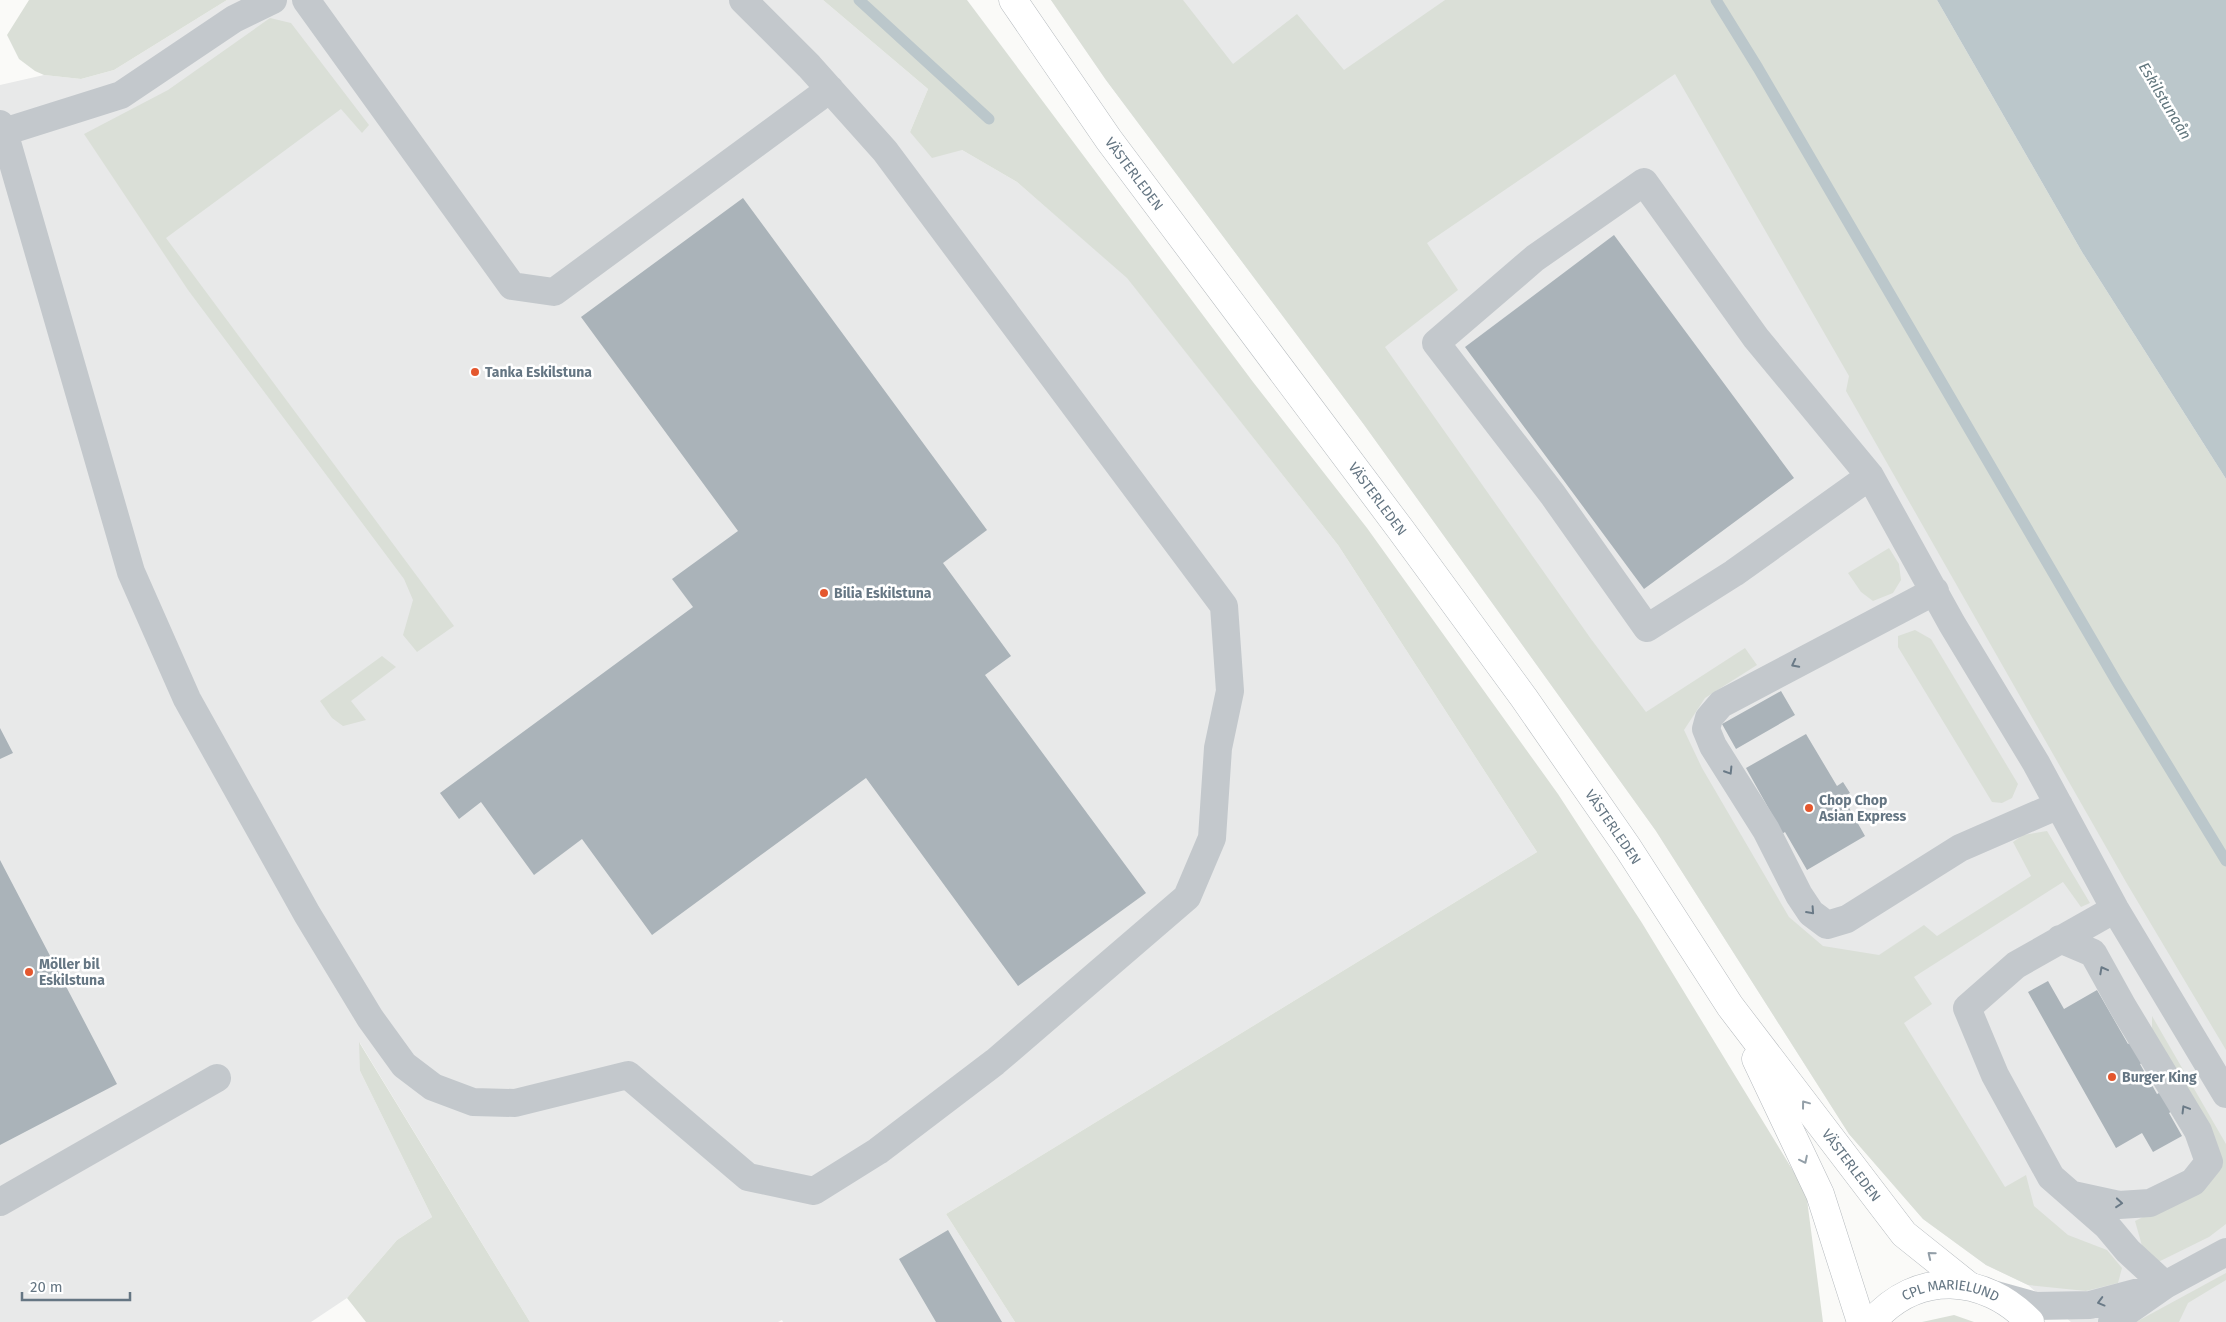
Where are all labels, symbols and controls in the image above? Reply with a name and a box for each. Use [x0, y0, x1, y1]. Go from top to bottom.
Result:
water label: Eskilstunaån [2135, 59, 2195, 143]
street label: VÄSTERLEDEN [1102, 134, 1167, 214]
place label: Tanka Eskilstuna [485, 364, 592, 381]
marker: Tanka Eskilstuna [469, 366, 481, 378]
street label: VÄSTERLEDEN [1345, 459, 1410, 539]
place label: Bilia Eskilstuna [834, 585, 932, 602]
marker: Bilia Eskilstuna [818, 587, 830, 599]
one-way arrow [1791, 658, 1800, 668]
one-way arrow [1722, 766, 1732, 775]
street label: VÄSTERLEDEN [1582, 786, 1645, 867]
place label: Chop Chop Asian Express [1818, 792, 1907, 825]
marker: Chop Chop Asian Express [1803, 802, 1815, 814]
one-way arrow [1805, 905, 1814, 914]
place label: Möller bil Eskilstuna [39, 956, 105, 989]
marker: Möller bil Eskilstuna [23, 966, 35, 978]
one-way arrow [2099, 966, 2109, 975]
place label: Burger King [2122, 1069, 2197, 1086]
marker: Burger King [2106, 1071, 2118, 1083]
one-way arrow [1802, 1100, 1811, 1110]
one-way arrow [2182, 1106, 2192, 1115]
street label: VÄSTERLEDEN [1818, 1126, 1885, 1205]
one-way arrow [1798, 1155, 1808, 1164]
one-way arrow [2115, 1198, 2123, 1209]
one-way arrow [1927, 1252, 1936, 1261]
scale bar [22, 1270, 130, 1302]
text: CPL MARIELUND [1899, 1276, 2002, 1305]
text: 20 m [30, 1278, 63, 1296]
street label: CPL MARIELUND [1901, 1293, 2001, 1309]
one-way arrow [2098, 1297, 2106, 1307]

